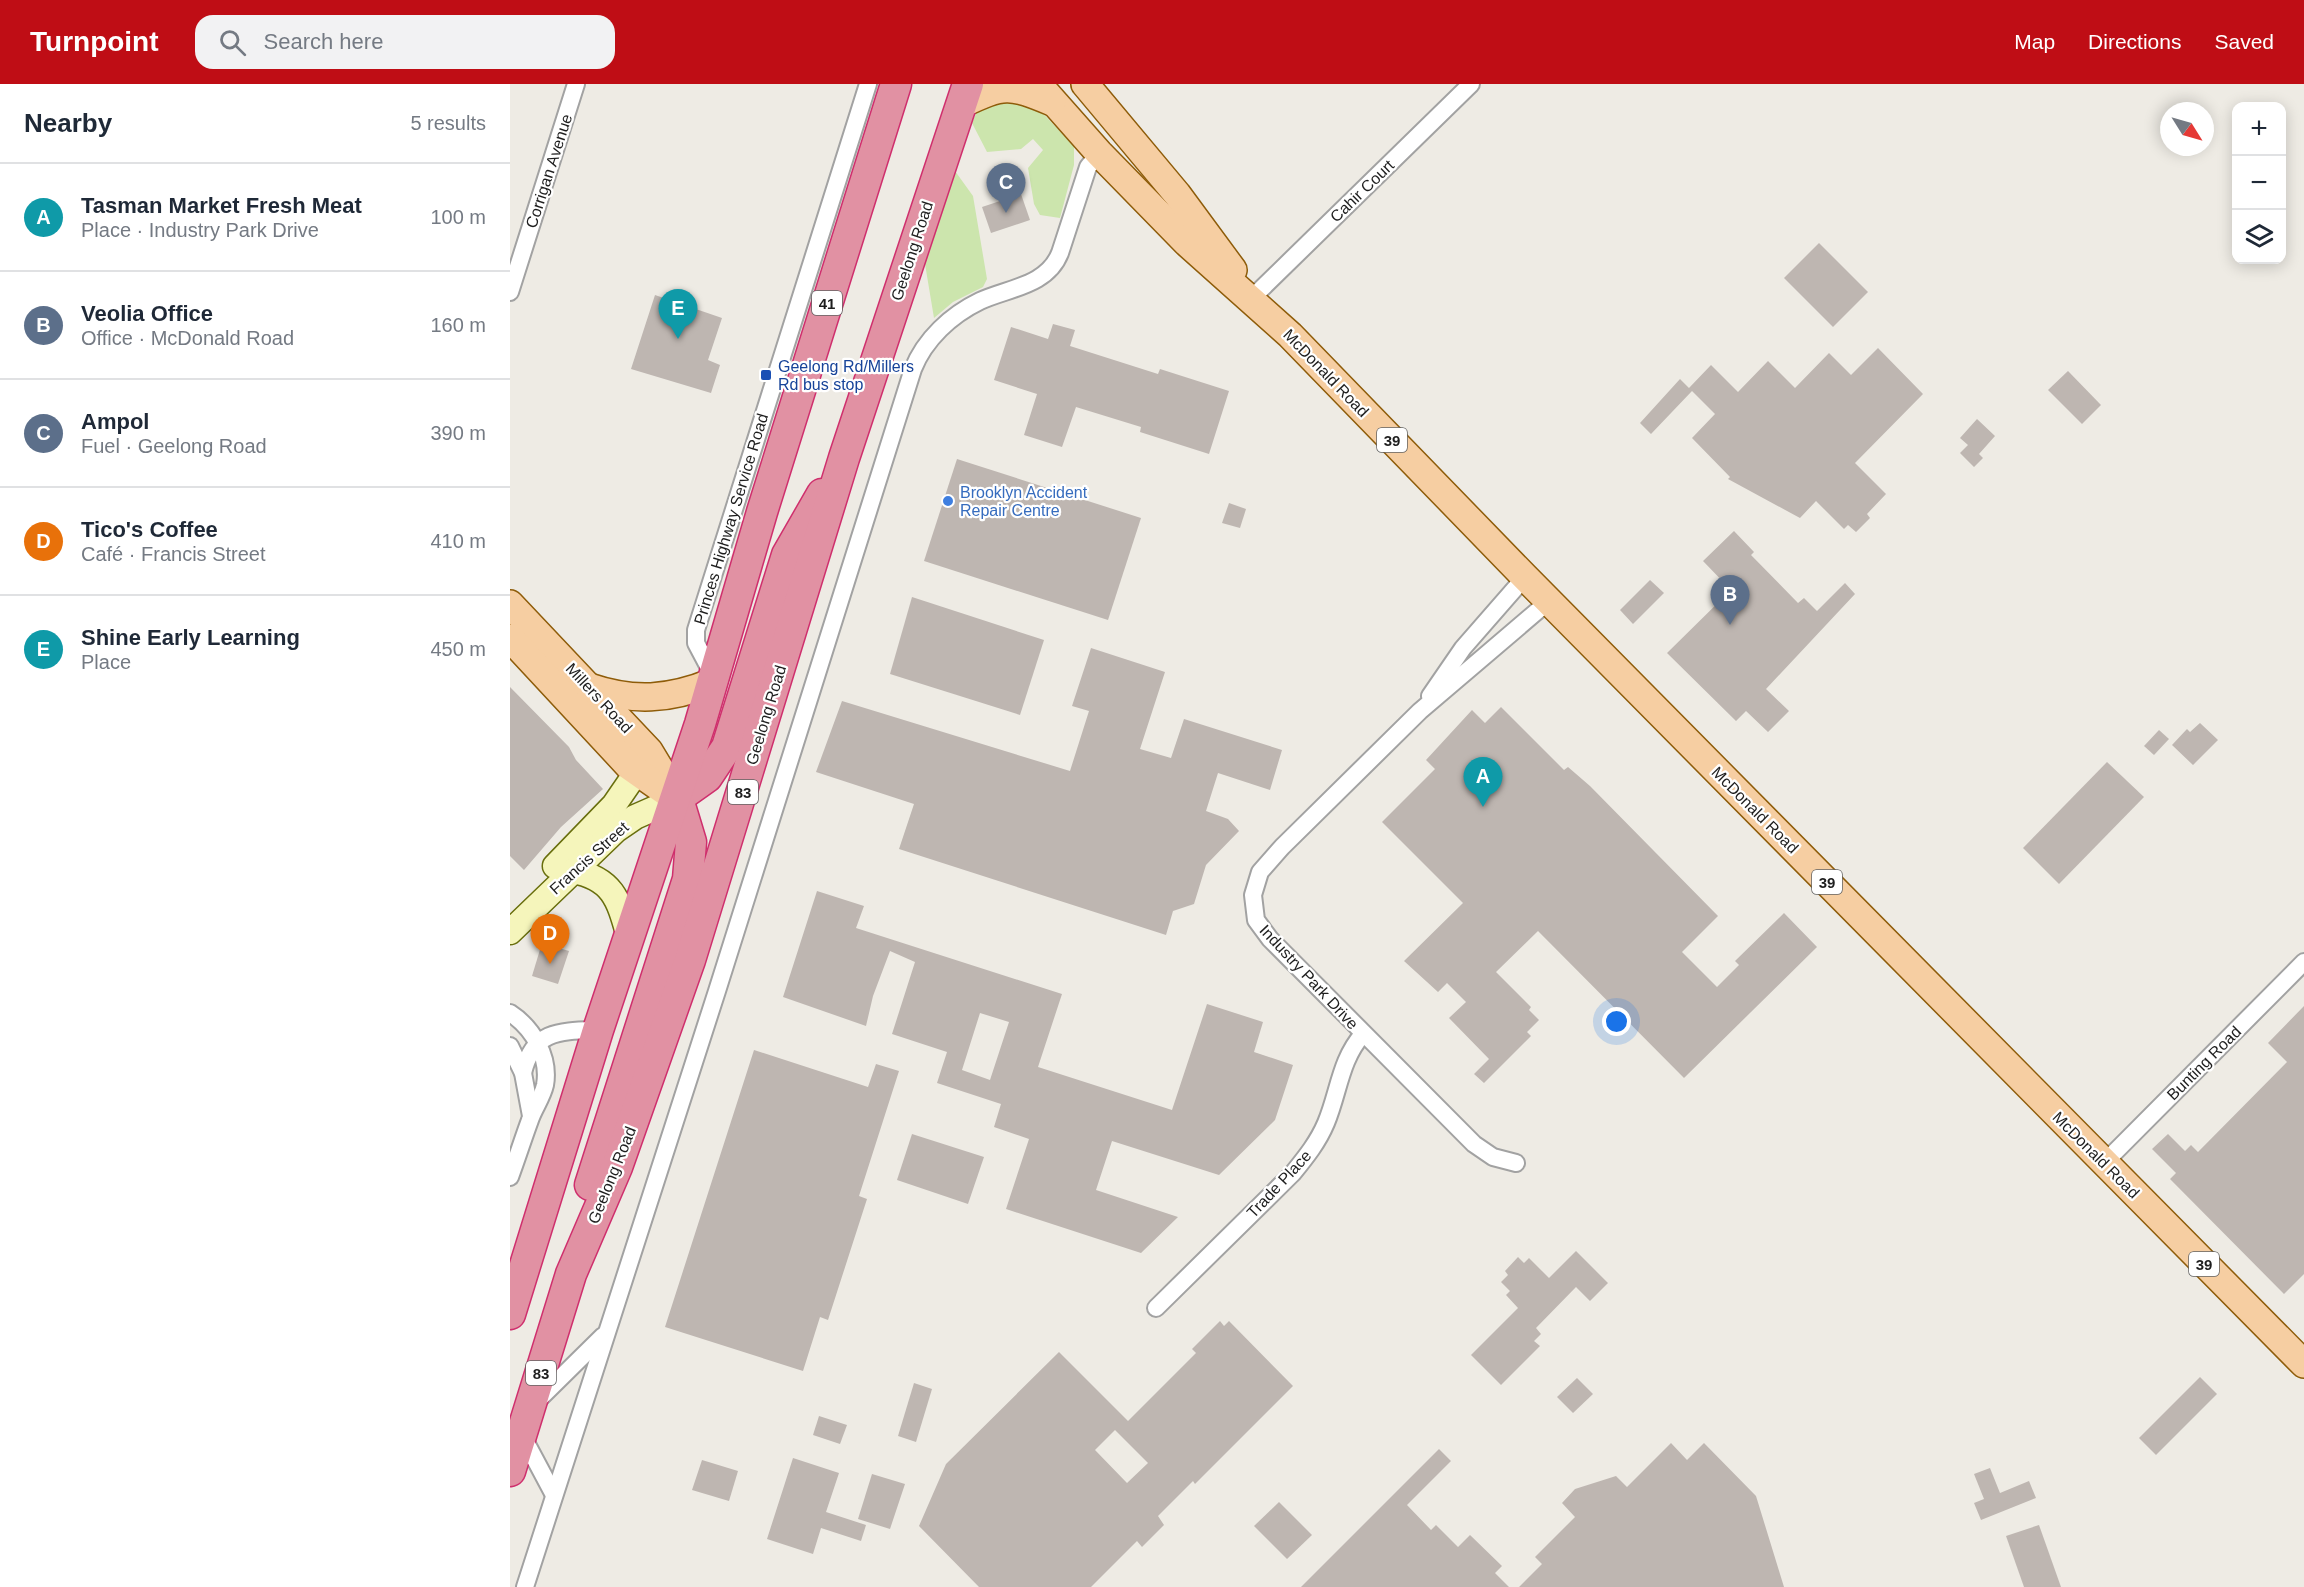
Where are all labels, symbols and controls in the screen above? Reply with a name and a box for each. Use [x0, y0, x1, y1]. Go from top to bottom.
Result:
search box [195, 15, 615, 69]
text: Turnpoint [30, 26, 159, 57]
icon: search [216, 26, 249, 59]
text: Search here [264, 29, 383, 54]
text: Map [2014, 30, 2055, 53]
text: Directions [2088, 30, 2181, 53]
text: Saved [2214, 30, 2274, 53]
north arrow [2160, 102, 2214, 156]
map controls [2232, 102, 2286, 264]
button: + [2232, 102, 2286, 156]
text: Nearby [24, 108, 112, 138]
text: 5 results [410, 112, 486, 134]
street label: Corrigan Avenue [523, 112, 575, 230]
street label: Cahir Court [1327, 156, 1398, 226]
button: − [2232, 156, 2286, 210]
pin: C [986, 164, 1026, 213]
text: Tasman Market Fresh Meat [81, 193, 362, 218]
street label: Geelong Road [888, 199, 936, 303]
text: A [36, 206, 51, 228]
text: 100 m [430, 206, 486, 228]
button: layers [2232, 210, 2286, 264]
text: Place · Industry Park Drive [81, 219, 319, 241]
pin: E [658, 290, 698, 339]
road number: 41 [812, 291, 842, 315]
text: Veolia Office [81, 301, 213, 326]
text: B [36, 314, 51, 336]
text: 160 m [430, 314, 486, 336]
street label: McDonald Road [1280, 326, 1372, 420]
text: Office · McDonald Road [81, 327, 294, 349]
place label: Geelong Rd/Millers Rd bus stop [778, 358, 914, 393]
marker: Geelong Rd/Millers Rd bus stop [759, 368, 773, 382]
text: Ampol [81, 409, 149, 434]
street label: Princes Highway Service Road [691, 411, 771, 627]
text: C [36, 422, 51, 444]
text: 390 m [430, 422, 486, 444]
road number: 39 [1377, 428, 1407, 452]
text: Fuel · Geelong Road [81, 435, 267, 457]
place label: Brooklyn Accident Repair Centre [960, 484, 1088, 519]
marker: Brooklyn Accident Repair Centre [941, 494, 955, 508]
text: Tico's Coffee [81, 517, 218, 542]
text: D [36, 530, 51, 552]
text: 410 m [430, 530, 486, 552]
text: Café · Francis Street [81, 543, 266, 565]
pin: B [1710, 576, 1750, 625]
text: Shine Early Learning [81, 625, 300, 650]
text: E [37, 638, 50, 660]
text: 450 m [430, 638, 486, 660]
text: Place [81, 651, 131, 673]
street label: Millers Road [562, 660, 636, 736]
street label: Geelong Road [743, 663, 789, 767]
pin: A [1464, 758, 1502, 807]
street label: McDonald Road [1708, 763, 1802, 857]
road number: 83 [728, 780, 758, 804]
street label: Francis Street [546, 818, 632, 898]
road number: 39 [1812, 870, 1842, 894]
pin: D [530, 914, 570, 964]
street label: Industry Park Drive [1256, 921, 1362, 1033]
your location [1602, 1007, 1631, 1036]
street label: Bunting Road [2164, 1023, 2244, 1103]
street label: McDonald Road [2049, 1108, 2143, 1202]
street label: Geelong Road [585, 1124, 639, 1226]
street label: Trade Place [1244, 1147, 1314, 1221]
road number: 39 [2189, 1252, 2219, 1276]
road number: 83 [526, 1361, 556, 1385]

